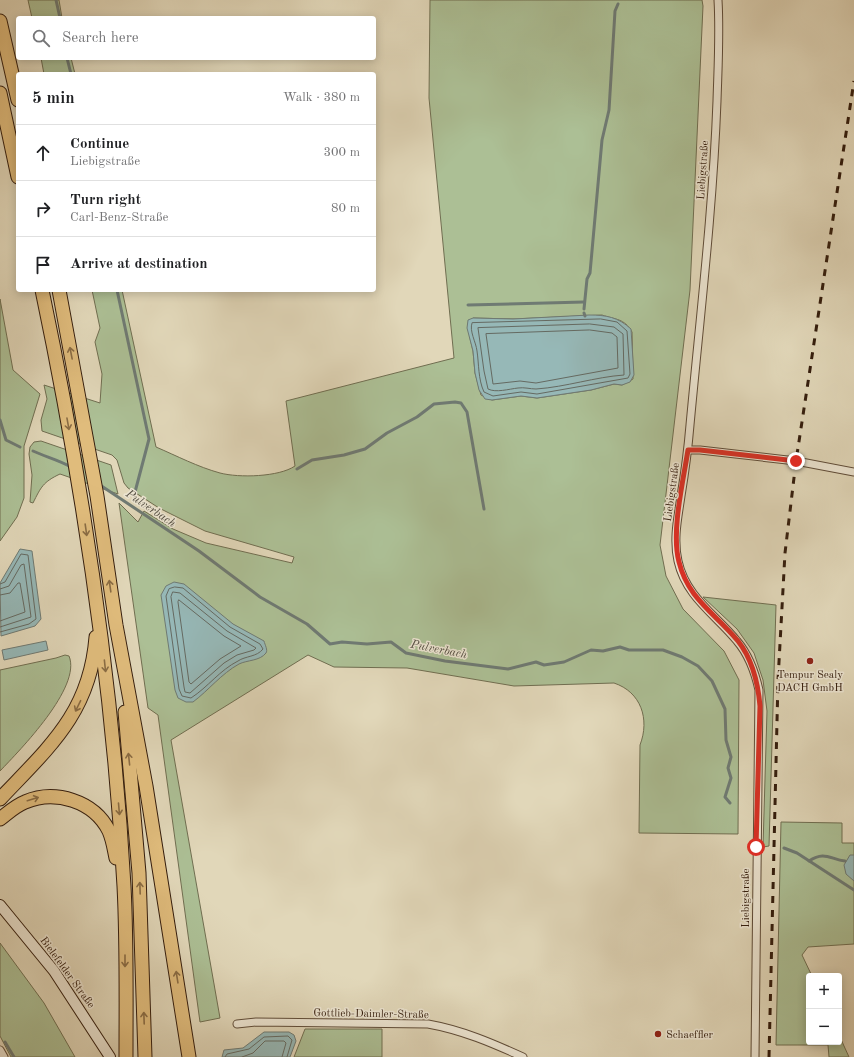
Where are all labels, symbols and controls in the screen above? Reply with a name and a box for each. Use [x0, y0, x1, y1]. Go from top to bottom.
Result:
search box [16, 16, 376, 60]
icon: search [30, 27, 52, 49]
text: Search here [62, 31, 139, 46]
text: 5 min [32, 90, 75, 107]
text: Walk · 380 m [283, 91, 360, 104]
text: Continue [70, 137, 129, 152]
street label: Liebigstraße [696, 140, 711, 200]
icon: ahead [32, 142, 54, 164]
text: 300 m [323, 146, 360, 159]
text: Liebigstraße [70, 155, 140, 168]
text: Turn right [70, 193, 141, 208]
icon: right [32, 198, 54, 220]
text: 80 m [331, 202, 360, 215]
text: Carl-Benz-Straße [70, 211, 168, 224]
icon: arrive [32, 254, 54, 276]
text: Arrive at destination [70, 257, 208, 272]
one-way arrow [67, 347, 75, 360]
one-way arrow [64, 417, 72, 430]
route end [787, 452, 805, 470]
street label: Liebigstraße [663, 462, 682, 522]
water label: Pulverbach [122, 487, 178, 530]
one-way arrow [82, 523, 90, 536]
one-way arrow [106, 580, 114, 593]
water label: Pulverbach [409, 638, 468, 661]
marker: Tempur Sealy DACH GmbH [805, 656, 815, 666]
one-way arrow [101, 659, 108, 672]
place label: Tempur Sealy DACH GmbH [777, 670, 843, 694]
one-way arrow [74, 699, 81, 711]
one-way arrow [126, 753, 133, 766]
one-way arrow [26, 795, 39, 802]
one-way arrow [115, 802, 122, 815]
route start [747, 838, 765, 856]
street label: Liebigstraße [741, 868, 752, 928]
one-way arrow [136, 882, 144, 895]
street label: Bielefelder Straße [37, 935, 96, 1011]
one-way arrow [121, 954, 129, 967]
one-way arrow [173, 971, 181, 984]
map controls [806, 973, 842, 1045]
button: + [806, 973, 842, 1009]
street label: Gottlieb-Daimler-Straße [313, 1008, 429, 1021]
button: − [806, 1009, 842, 1045]
one-way arrow [140, 1012, 148, 1025]
marker: Schaeffler [653, 1029, 663, 1039]
place label: Schaeffler [666, 1030, 714, 1041]

